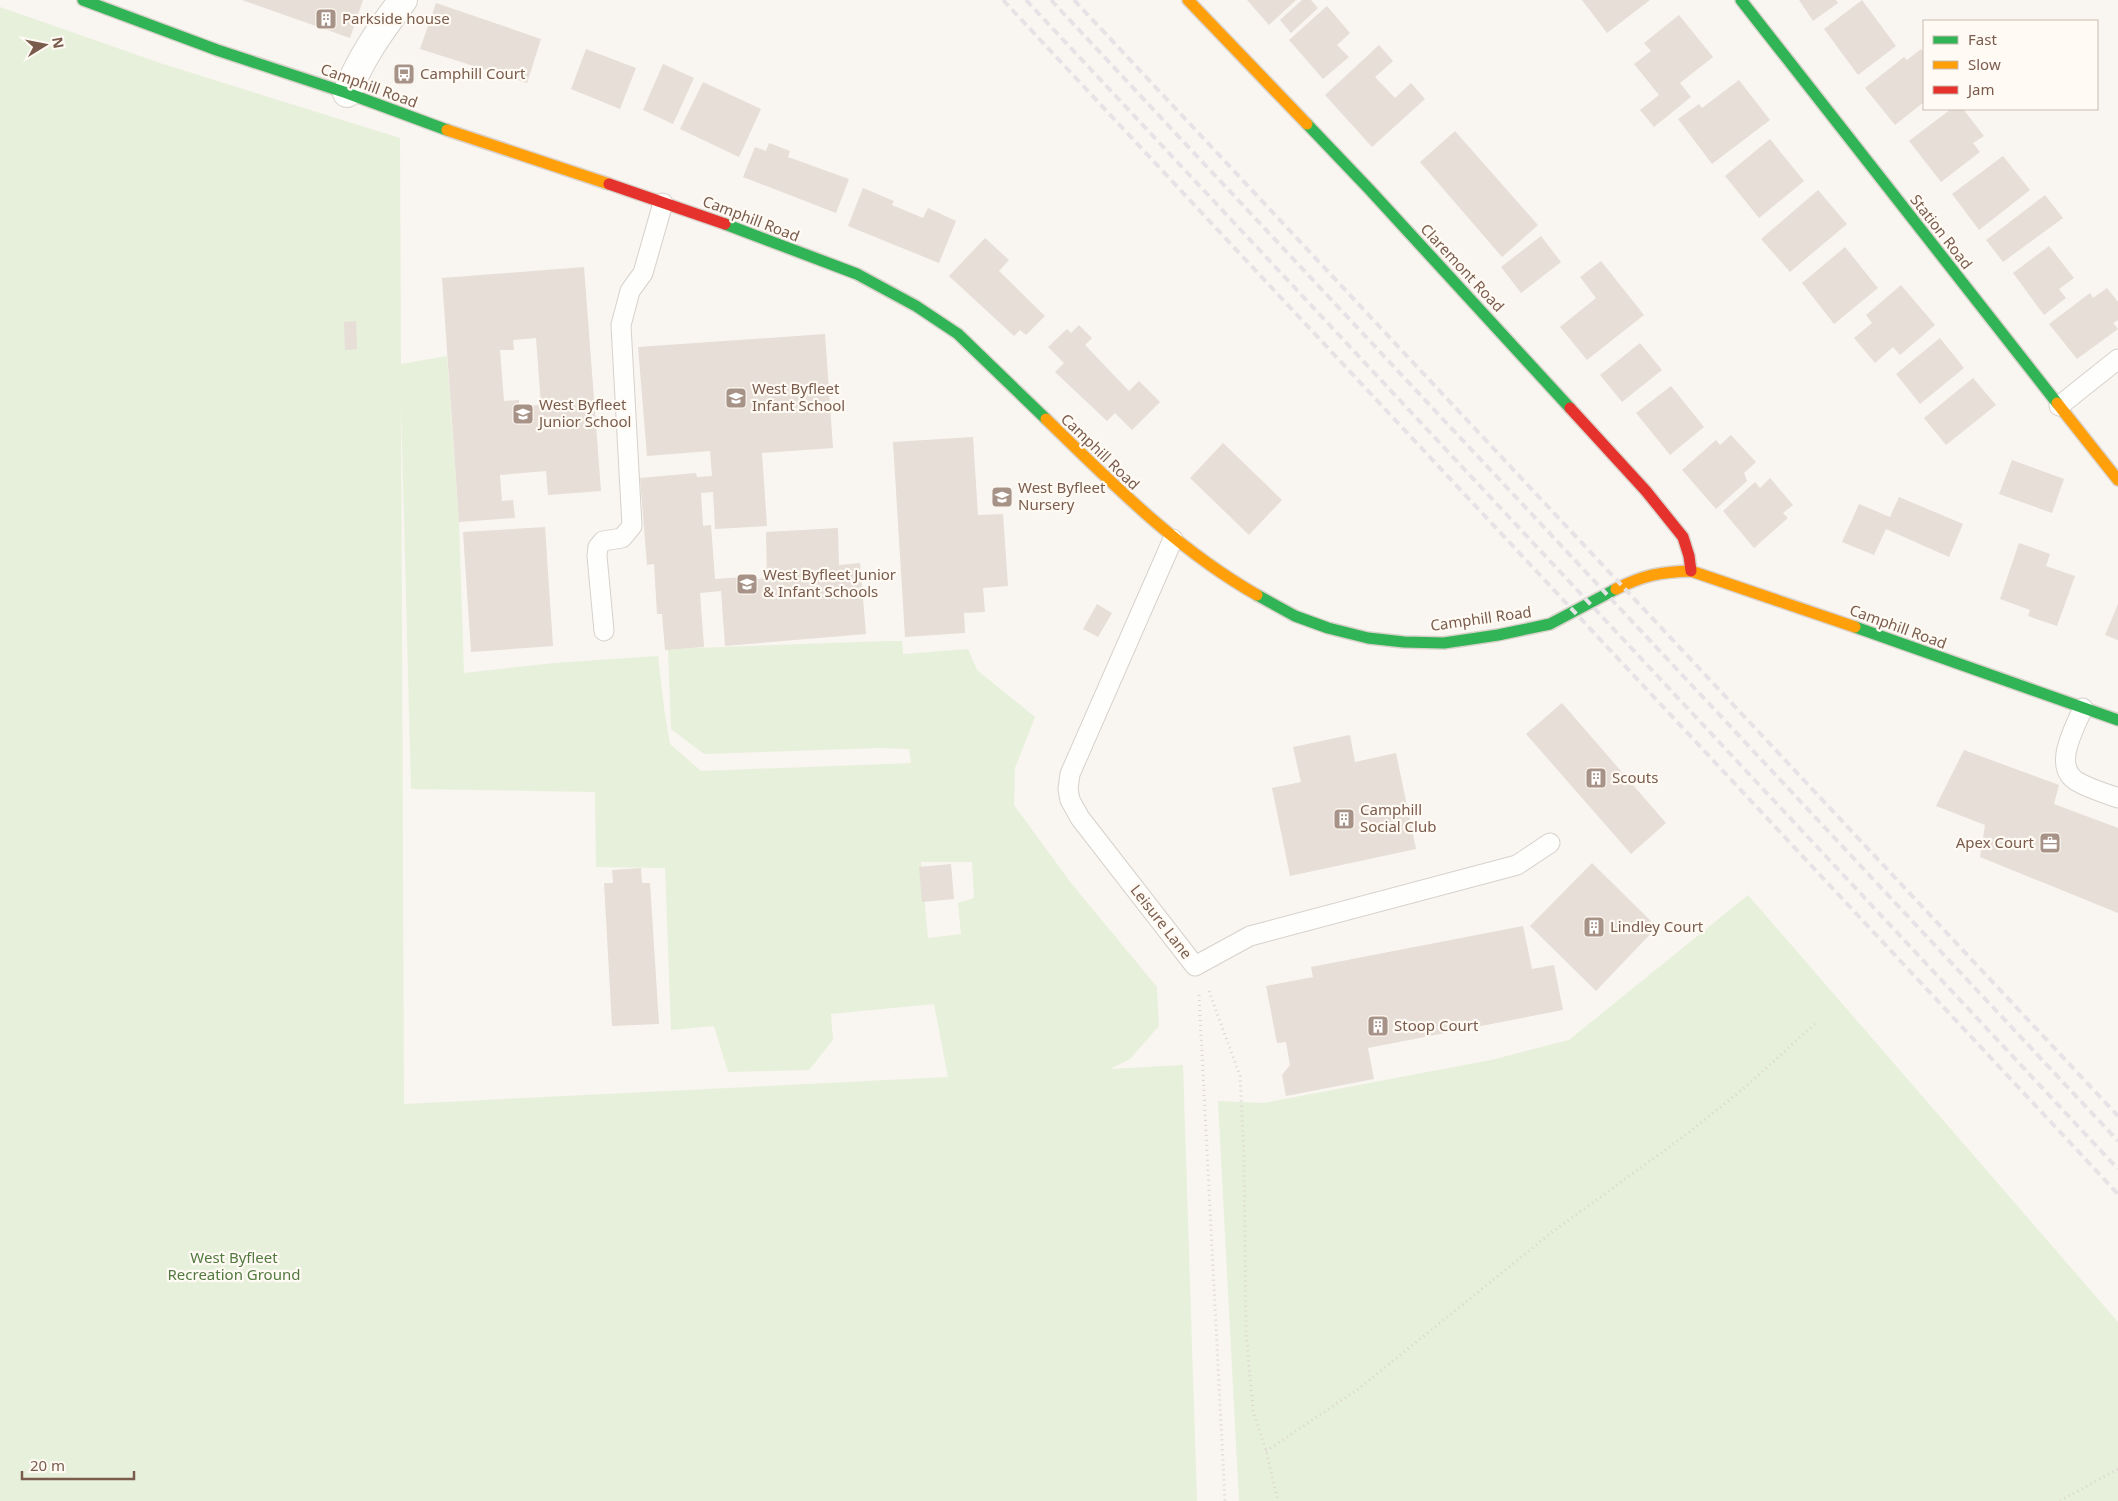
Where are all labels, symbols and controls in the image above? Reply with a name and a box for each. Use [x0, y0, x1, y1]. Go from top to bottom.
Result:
building icon: Parkside house [314, 7, 338, 31]
place label: Parkside house [342, 8, 450, 28]
north arrow [20, 20, 70, 70]
legend [1923, 20, 2098, 110]
text: Fast [1968, 29, 1997, 49]
text: N [48, 35, 69, 50]
text: Slow [1968, 54, 2001, 74]
street label: Camphill Road [318, 58, 421, 112]
bus stop icon: Camphill Court [392, 62, 416, 86]
place label: Camphill Court [420, 63, 526, 83]
text: Jam [1966, 79, 1995, 99]
street label: Camphill Road [700, 190, 803, 246]
street label: Station Road [1906, 190, 1977, 273]
street label: Claremont Road [1417, 219, 1509, 316]
place label: West Byfleet Infant School [752, 378, 845, 415]
school or university icon: West Byfleet Infant School [724, 386, 748, 410]
place label: West Byfleet Junior School [537, 394, 631, 431]
school or university icon: West Byfleet Junior School [511, 402, 535, 426]
street label: Camphill Road [1057, 409, 1144, 494]
place label: West Byfleet Nursery [1018, 477, 1106, 514]
school or university icon: West Byfleet Nursery [990, 485, 1014, 509]
place label: West Byfleet Junior & Infant Schools [763, 564, 896, 601]
school or university icon: West Byfleet Junior & Infant Schools [735, 572, 759, 596]
street label: Camphill Road [1847, 599, 1950, 653]
street label: Camphill Road [1429, 601, 1533, 635]
building icon: Scouts [1584, 766, 1608, 790]
place label: Scouts [1612, 767, 1658, 787]
place label: Camphill Social Club [1360, 799, 1436, 836]
building icon: Camphill Social Club [1332, 807, 1356, 831]
office icon: Apex Court [2038, 831, 2062, 855]
place label: Apex Court [1956, 832, 2035, 852]
street label: Leisure Lane [1127, 880, 1197, 963]
building icon: Lindley Court [1582, 915, 1606, 939]
place label: Lindley Court [1610, 916, 1704, 936]
building icon: Stoop Court [1366, 1014, 1390, 1038]
place label: Stoop Court [1394, 1015, 1479, 1035]
park label: West Byfleet Recreation Ground [168, 1247, 300, 1284]
scale bar [22, 1448, 135, 1480]
text: 20 m [30, 1455, 65, 1475]

